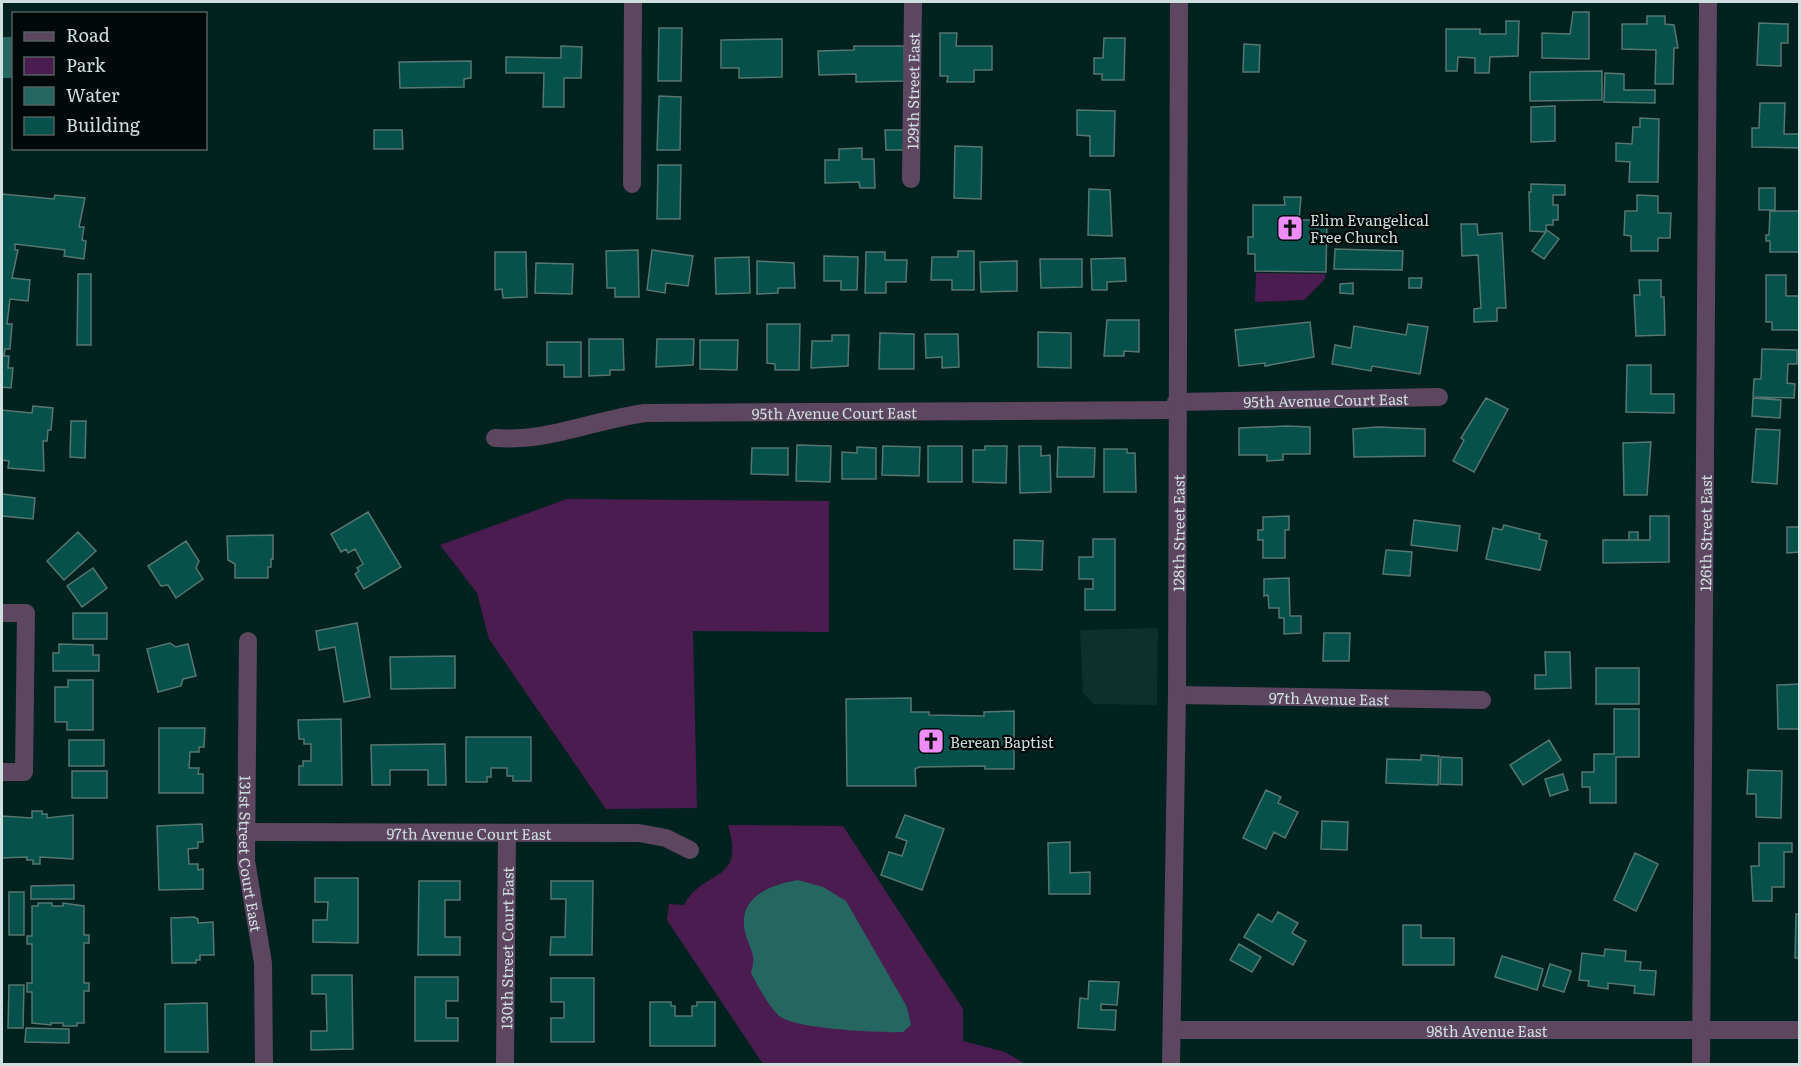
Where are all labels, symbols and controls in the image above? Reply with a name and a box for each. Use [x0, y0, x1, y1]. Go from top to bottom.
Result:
legend [12, 12, 207, 150]
text: Road [66, 21, 110, 48]
street label: 129th Street East [900, 32, 924, 150]
text: Park [66, 51, 107, 78]
text: Water [66, 81, 120, 108]
text: Building [66, 111, 141, 138]
place label: Elim Evangelical Free Church [1310, 208, 1429, 248]
church icon: Elim Evangelical Free Church [1275, 213, 1305, 243]
street label: 95th Avenue Court East [1243, 386, 1409, 412]
street label: 95th Avenue Court East [752, 400, 917, 424]
street label: 128th Street East [1166, 474, 1189, 592]
street label: 126th Street East [1693, 474, 1716, 592]
street label: 97th Avenue East [1269, 685, 1389, 710]
church icon: Berean Baptist [916, 726, 946, 756]
place label: Berean Baptist [950, 730, 1054, 753]
street label: 131st Street Court East [234, 775, 269, 933]
street label: 97th Avenue Court East [386, 821, 552, 844]
street label: 130th Street Court East [494, 866, 518, 1030]
street label: 98th Avenue East [1426, 1019, 1548, 1042]

